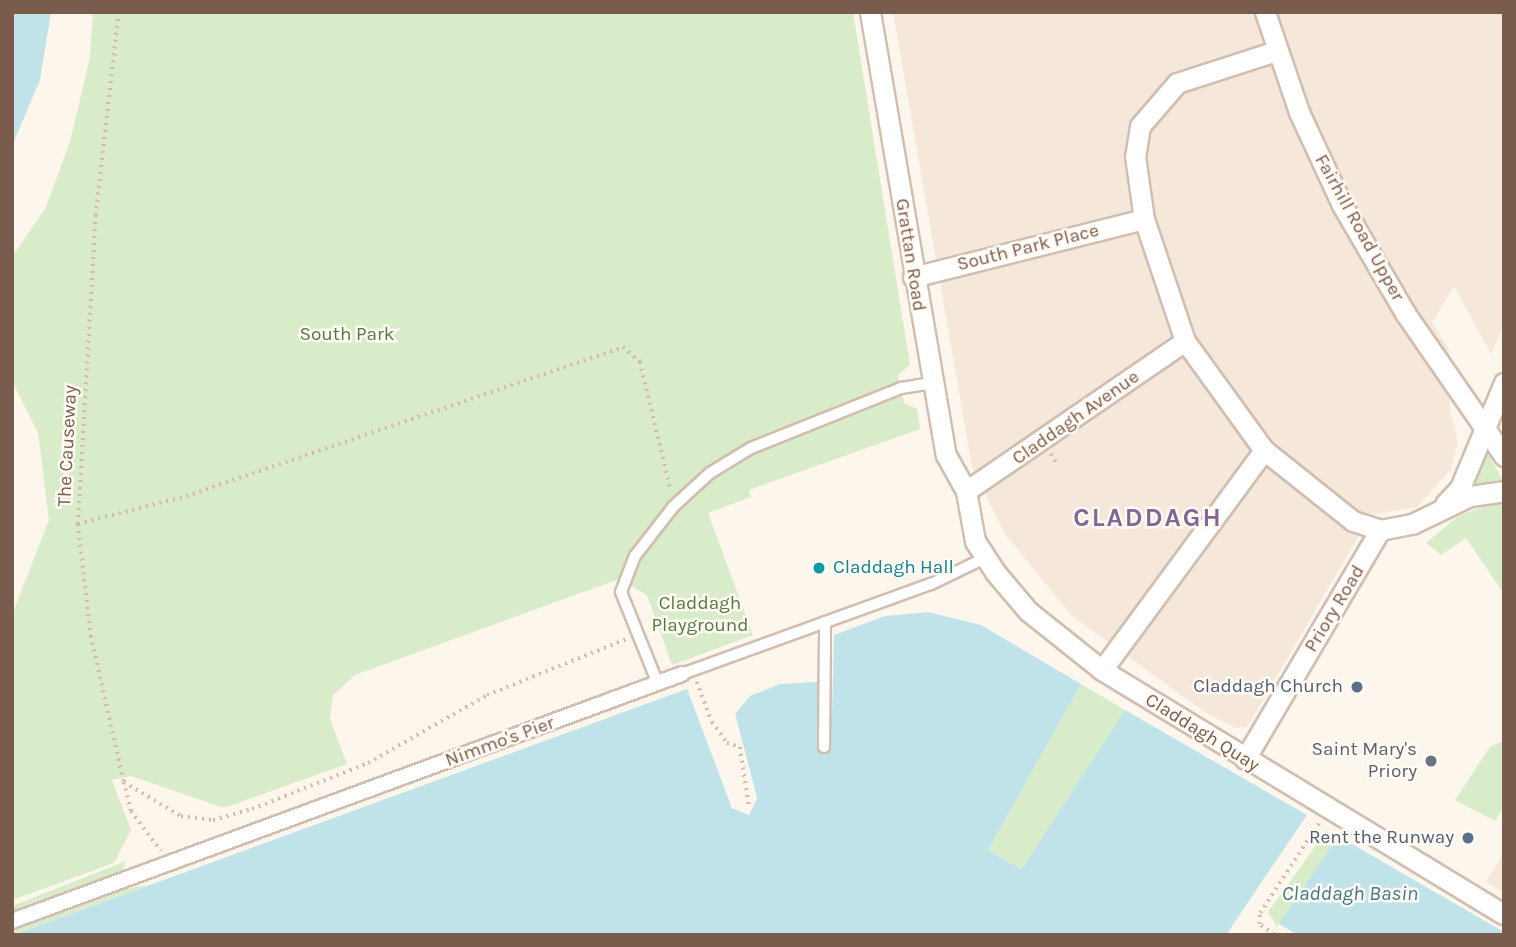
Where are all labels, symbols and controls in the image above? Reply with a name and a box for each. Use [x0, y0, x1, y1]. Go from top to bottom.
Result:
street label: Fairhill Road Upper [1309, 151, 1409, 305]
street label: Grattan Road [890, 197, 930, 313]
street label: South Park Place [955, 219, 1101, 277]
park label: South Park [299, 324, 395, 346]
street label: Claddagh Avenue [1008, 366, 1144, 470]
street label: The Causeway [53, 385, 83, 507]
district label: CLADDAGH [1074, 502, 1222, 534]
place label: Claddagh Hall [833, 557, 954, 579]
marker: Claddagh Hall [811, 560, 827, 576]
street label: Priory Road [1300, 561, 1370, 657]
park label: Claddagh Playground [651, 593, 749, 637]
place label: Claddagh Church [1193, 676, 1343, 698]
marker: Claddagh Church [1349, 679, 1365, 695]
street label: Claddagh Quay [1141, 689, 1263, 777]
street label: Nimmo's Pier [442, 712, 558, 772]
place label: Saint Mary's Priory [1311, 739, 1417, 783]
marker: Saint Mary's Priory [1423, 753, 1439, 769]
place label: Rent the Runway [1309, 827, 1454, 849]
marker: Rent the Runway [1460, 830, 1476, 846]
water label: Claddagh Basin [1282, 880, 1418, 906]

